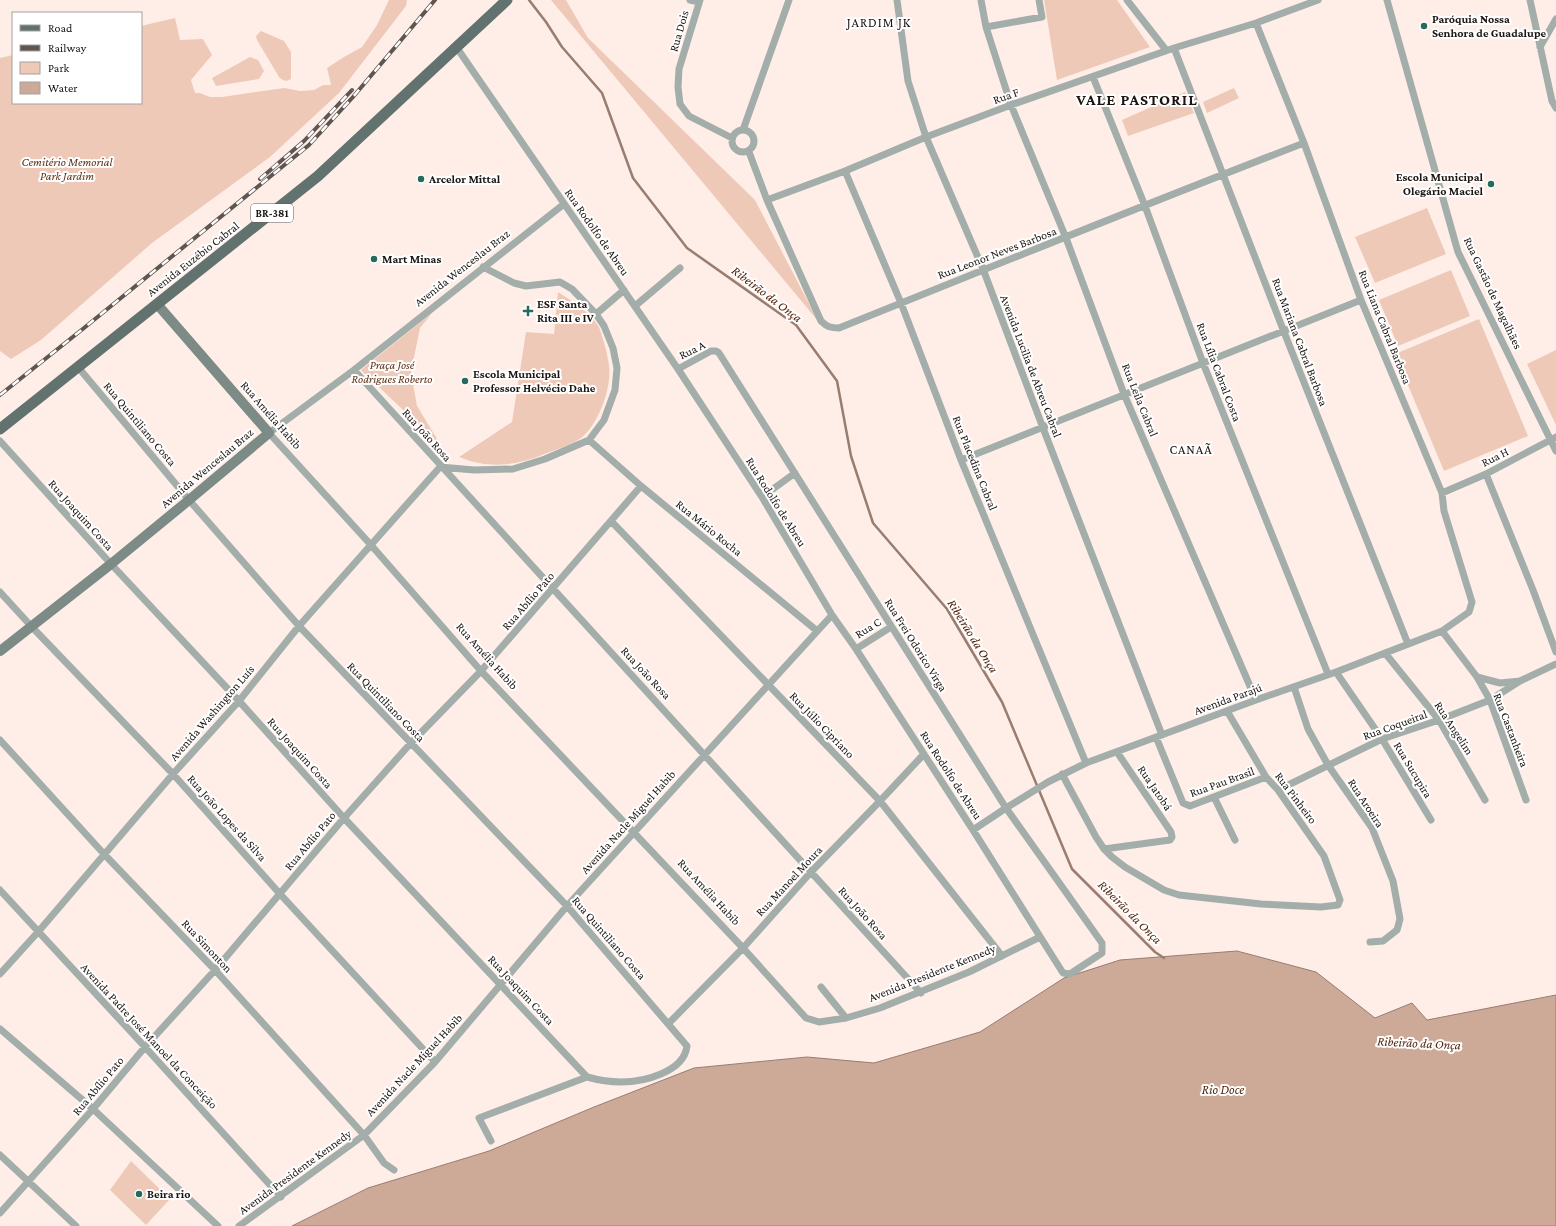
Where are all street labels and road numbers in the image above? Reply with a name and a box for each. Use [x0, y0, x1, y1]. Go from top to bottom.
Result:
street label: Rua Dois [666, 8, 692, 53]
street label: Rua F [991, 85, 1021, 107]
street label: Rua Rodolfo de Abreu [562, 186, 633, 279]
road number: BR-381 [251, 204, 293, 222]
street label: Avenida Euzébio Cabral [144, 219, 242, 299]
street label: Rua Leonor Neves Barbosa [936, 224, 1059, 282]
street label: Avenida Wenceslau Braz [412, 227, 512, 309]
street label: Rua Gastão de Magalhães [1461, 235, 1525, 351]
street label: Rua Liana Cabral Barbosa [1356, 268, 1415, 387]
street label: Rua Mariana Cabral Barbosa [1269, 276, 1331, 408]
street label: Avenida Lucilia de Abreu Cabral [997, 293, 1065, 439]
street label: Rua Lília Cabral Costa [1194, 321, 1244, 424]
street label: Rua A [677, 338, 708, 362]
street label: Rua Leila Cabral [1119, 361, 1161, 439]
street label: Rua Amélia Habib [238, 378, 304, 452]
street label: Rua Quintiliano Costa [101, 379, 180, 469]
street label: Rua João Rosa [399, 406, 455, 465]
street label: Rua Placedina Cabral [950, 414, 1000, 512]
street label: Avenida Wenceslau Braz [158, 425, 256, 511]
street label: Rua H [1479, 444, 1511, 470]
street label: Rua Rodolfo de Abreu [743, 455, 809, 550]
street label: Rua Joaquim Costa [46, 477, 117, 554]
street label: Rua Mário Rocha [673, 497, 745, 559]
street label: Rua Abílio Pato [499, 569, 557, 633]
street label: Rua Frei Odorico Virga [882, 596, 951, 695]
street label: Rua C [853, 615, 883, 641]
street label: Rua Amélia Habib [453, 620, 521, 692]
street label: Rua João Rosa [618, 644, 674, 702]
street label: Rua Quintiliano Costa [344, 659, 428, 745]
street label: Avenida Washington Luís [167, 662, 258, 764]
street label: Avenida Parajú [1192, 680, 1264, 718]
street label: Rua Júlio Cipriano [787, 689, 857, 761]
street label: Rua Castanheira [1490, 691, 1532, 769]
street label: Rua Angelim [1432, 699, 1477, 758]
street label: Rua Coqueiral [1361, 707, 1429, 743]
street label: Rua Joaquim Costa [265, 715, 336, 792]
street label: Rua Rodolfo de Abreu [917, 728, 985, 822]
street label: Rua Sucupira [1391, 739, 1435, 801]
street label: Rua Jatobá [1135, 763, 1175, 814]
street label: Rua Pau Brasil [1188, 764, 1256, 800]
street label: Avenida Nacle Miguel Habib [578, 767, 678, 877]
street label: Rua Pinheiro [1272, 769, 1320, 827]
street label: Rua João Lopes da Silva [185, 772, 270, 864]
street label: Rua Aroeira [1345, 776, 1387, 830]
street label: Rua Abílio Pato [281, 809, 339, 873]
street label: Rua Manoel Moura [753, 843, 825, 919]
street label: Rua Amélia Habib [675, 856, 743, 928]
street label: Rua João Rosa [835, 884, 891, 943]
street label: Rua Quintiliano Costa [569, 894, 649, 983]
street label: Rua Simonton [179, 916, 236, 976]
street label: Avenida Presidente Kennedy [867, 941, 998, 1005]
street label: Rua Joaquim Costa [485, 952, 557, 1028]
street label: Avenida Padre José Manoel da Conceição [78, 960, 220, 1112]
street label: Avenida Nacle Miguel Habib [363, 1011, 465, 1119]
street label: Rua Abílio Pato [69, 1054, 127, 1118]
street label: Avenida Presidente Kennedy [236, 1126, 354, 1218]

